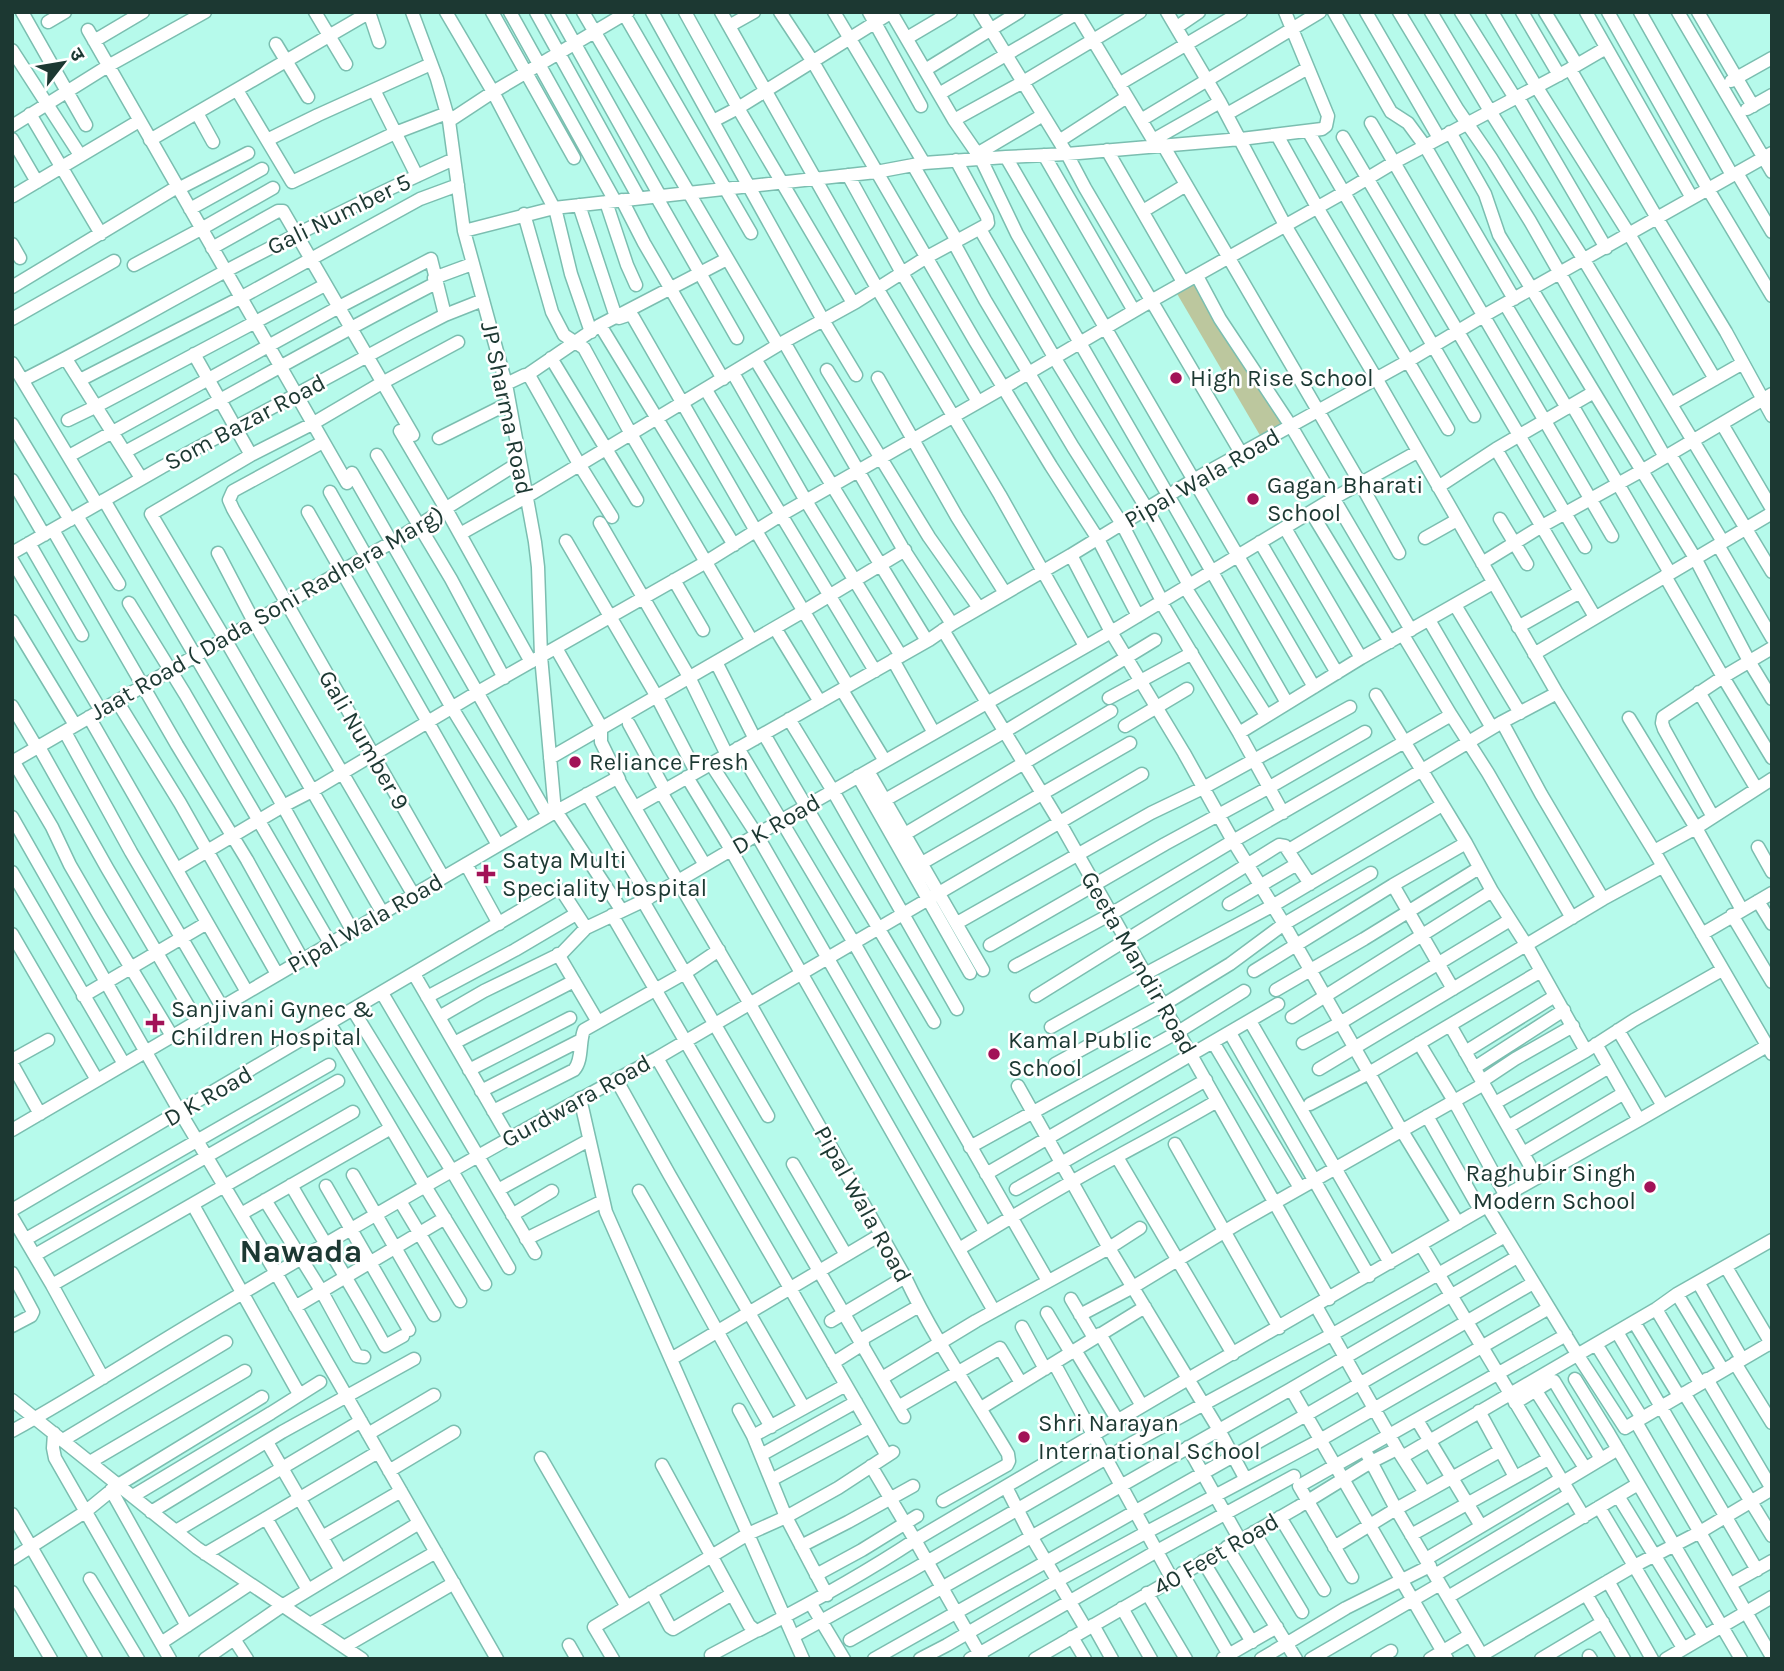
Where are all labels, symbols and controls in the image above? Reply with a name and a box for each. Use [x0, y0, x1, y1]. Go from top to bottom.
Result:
north arrow [28, 28, 98, 98]
text: उ [64, 44, 89, 66]
street label: Gali Number 5 [263, 167, 415, 261]
street label: JP Sharma Road [475, 319, 539, 497]
place label: High Rise School [1190, 364, 1374, 392]
street label: Som Bazar Road [160, 368, 330, 476]
marker: High Rise School [1168, 370, 1184, 386]
street label: Pipal Wala Road [1119, 422, 1285, 534]
place label: Gagan Bharati School [1267, 471, 1423, 527]
marker: Gagan Bharati School [1245, 491, 1261, 507]
street label: Jaat Road ( Dada Soni Radhera Marg) [85, 500, 449, 726]
street label: Gali Number 9 [313, 665, 415, 815]
place label: Reliance Fresh [589, 748, 749, 776]
marker: Reliance Fresh [567, 754, 583, 770]
street label: D K Road [727, 788, 825, 860]
place label: Satya Multi Speciality Hospital [502, 846, 707, 902]
marker: Satya Multi Speciality Hospital [476, 864, 496, 884]
street label: Geeta Mandir Road [1075, 866, 1203, 1060]
street label: Pipal Wala Road [282, 867, 448, 979]
place label: Sanjivani Gynec & Children Hospital [171, 995, 374, 1051]
marker: Sanjivani Gynec & Children Hospital [145, 1013, 165, 1033]
place label: Kamal Public School [1008, 1026, 1152, 1082]
marker: Kamal Public School [986, 1046, 1002, 1062]
street label: Gurdwara Road [496, 1048, 656, 1154]
street label: D K Road [159, 1060, 257, 1132]
street label: Pipal Wala Road [808, 1121, 918, 1287]
place label: Raghubir Singh Modern School [1466, 1159, 1636, 1215]
marker: Raghubir Singh Modern School [1642, 1179, 1658, 1195]
district label: Nawada [239, 1233, 363, 1270]
place label: Shri Narayan International School [1038, 1409, 1261, 1465]
marker: Shri Narayan International School [1016, 1429, 1032, 1445]
street label: 40 Feet Road [1148, 1507, 1284, 1601]

